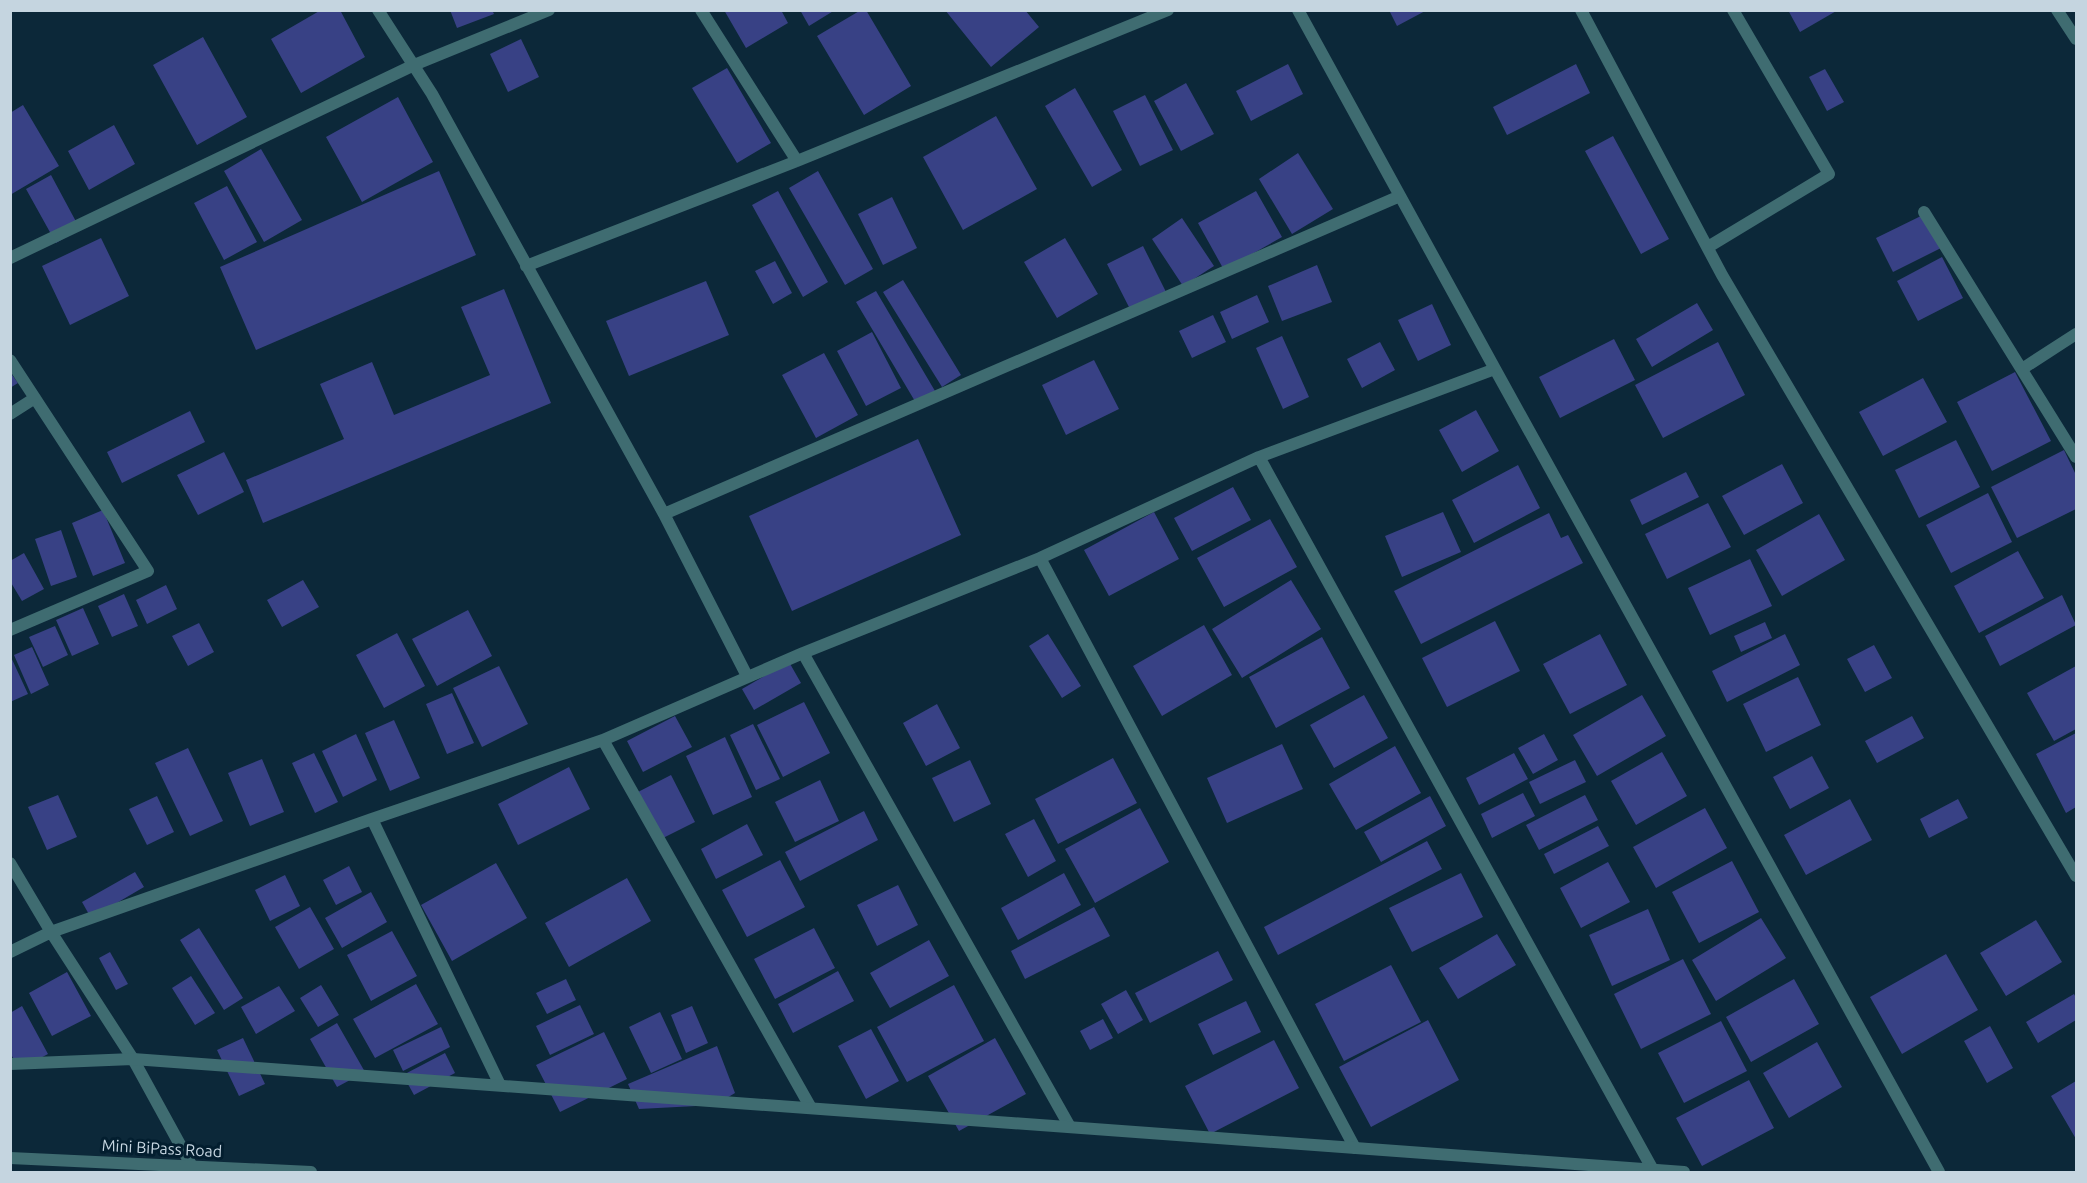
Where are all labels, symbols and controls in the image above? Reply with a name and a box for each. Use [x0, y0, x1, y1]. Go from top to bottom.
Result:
street label: Mini BiPass Road [101, 1136, 223, 1160]

